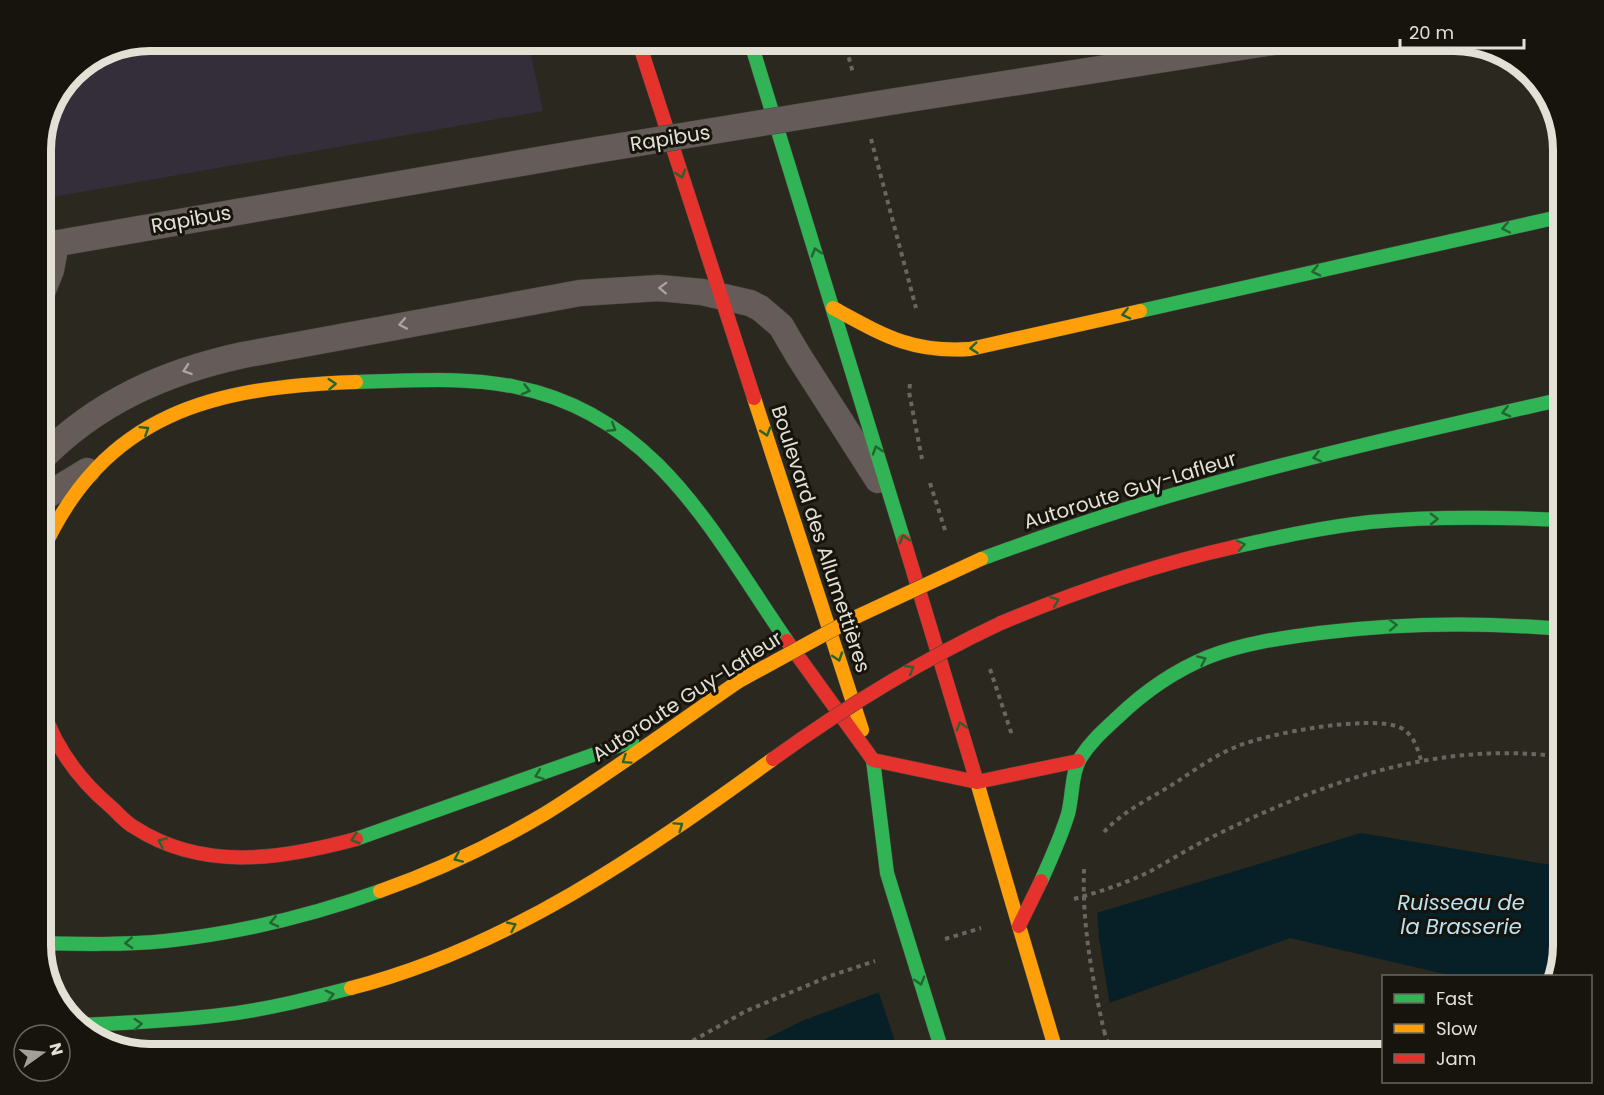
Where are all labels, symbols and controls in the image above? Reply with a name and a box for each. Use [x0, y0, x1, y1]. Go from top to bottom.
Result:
scale bar [1400, 12, 1524, 50]
text: 20 m [1409, 20, 1454, 45]
street label: Rapibus [628, 118, 712, 158]
one-way arrow [674, 168, 686, 179]
street label: Rapibus [149, 198, 233, 240]
one-way arrow [1502, 221, 1512, 234]
one-way arrow [810, 247, 823, 258]
one-way arrow [1311, 263, 1321, 276]
one-way arrow [659, 282, 668, 295]
one-way arrow [1121, 307, 1131, 320]
one-way arrow [399, 317, 409, 330]
one-way arrow [970, 341, 979, 354]
one-way arrow [182, 362, 192, 375]
one-way arrow [328, 377, 337, 390]
one-way arrow [520, 383, 531, 395]
street label: Boulevard des Allumettières [765, 402, 877, 676]
one-way arrow [1502, 404, 1512, 417]
one-way arrow [606, 421, 616, 433]
one-way arrow [139, 425, 149, 437]
one-way arrow [759, 426, 771, 437]
street label: Autoroute Guy-Lafleur [1020, 444, 1240, 536]
one-way arrow [871, 445, 884, 456]
one-way arrow [1312, 450, 1323, 462]
one-way arrow [1430, 513, 1439, 525]
one-way arrow [899, 534, 912, 545]
one-way arrow [1236, 539, 1246, 552]
one-way arrow [1049, 595, 1060, 608]
one-way arrow [1389, 619, 1398, 632]
street label: Autoroute Guy-Lafleur [587, 624, 787, 768]
one-way arrow [831, 652, 844, 662]
one-way arrow [1196, 655, 1207, 667]
one-way arrow [903, 665, 914, 676]
one-way arrow [956, 721, 969, 731]
one-way arrow [621, 753, 632, 764]
one-way arrow [534, 767, 545, 780]
one-way arrow [673, 822, 684, 833]
one-way arrow [350, 832, 361, 844]
one-way arrow [157, 837, 168, 849]
one-way arrow [453, 851, 464, 863]
water label: Ruisseau de la Brasserie [1397, 888, 1525, 941]
one-way arrow [269, 915, 279, 928]
one-way arrow [506, 922, 517, 934]
one-way arrow [125, 936, 134, 949]
one-way arrow [913, 975, 925, 986]
legend [1382, 975, 1592, 1083]
text: Fast [1436, 986, 1473, 1011]
one-way arrow [324, 990, 335, 1002]
text: Slow [1436, 1016, 1478, 1041]
one-way arrow [133, 1017, 142, 1030]
north arrow [12, 1023, 72, 1083]
text: N [43, 1040, 69, 1058]
text: Jam [1436, 1046, 1476, 1071]

